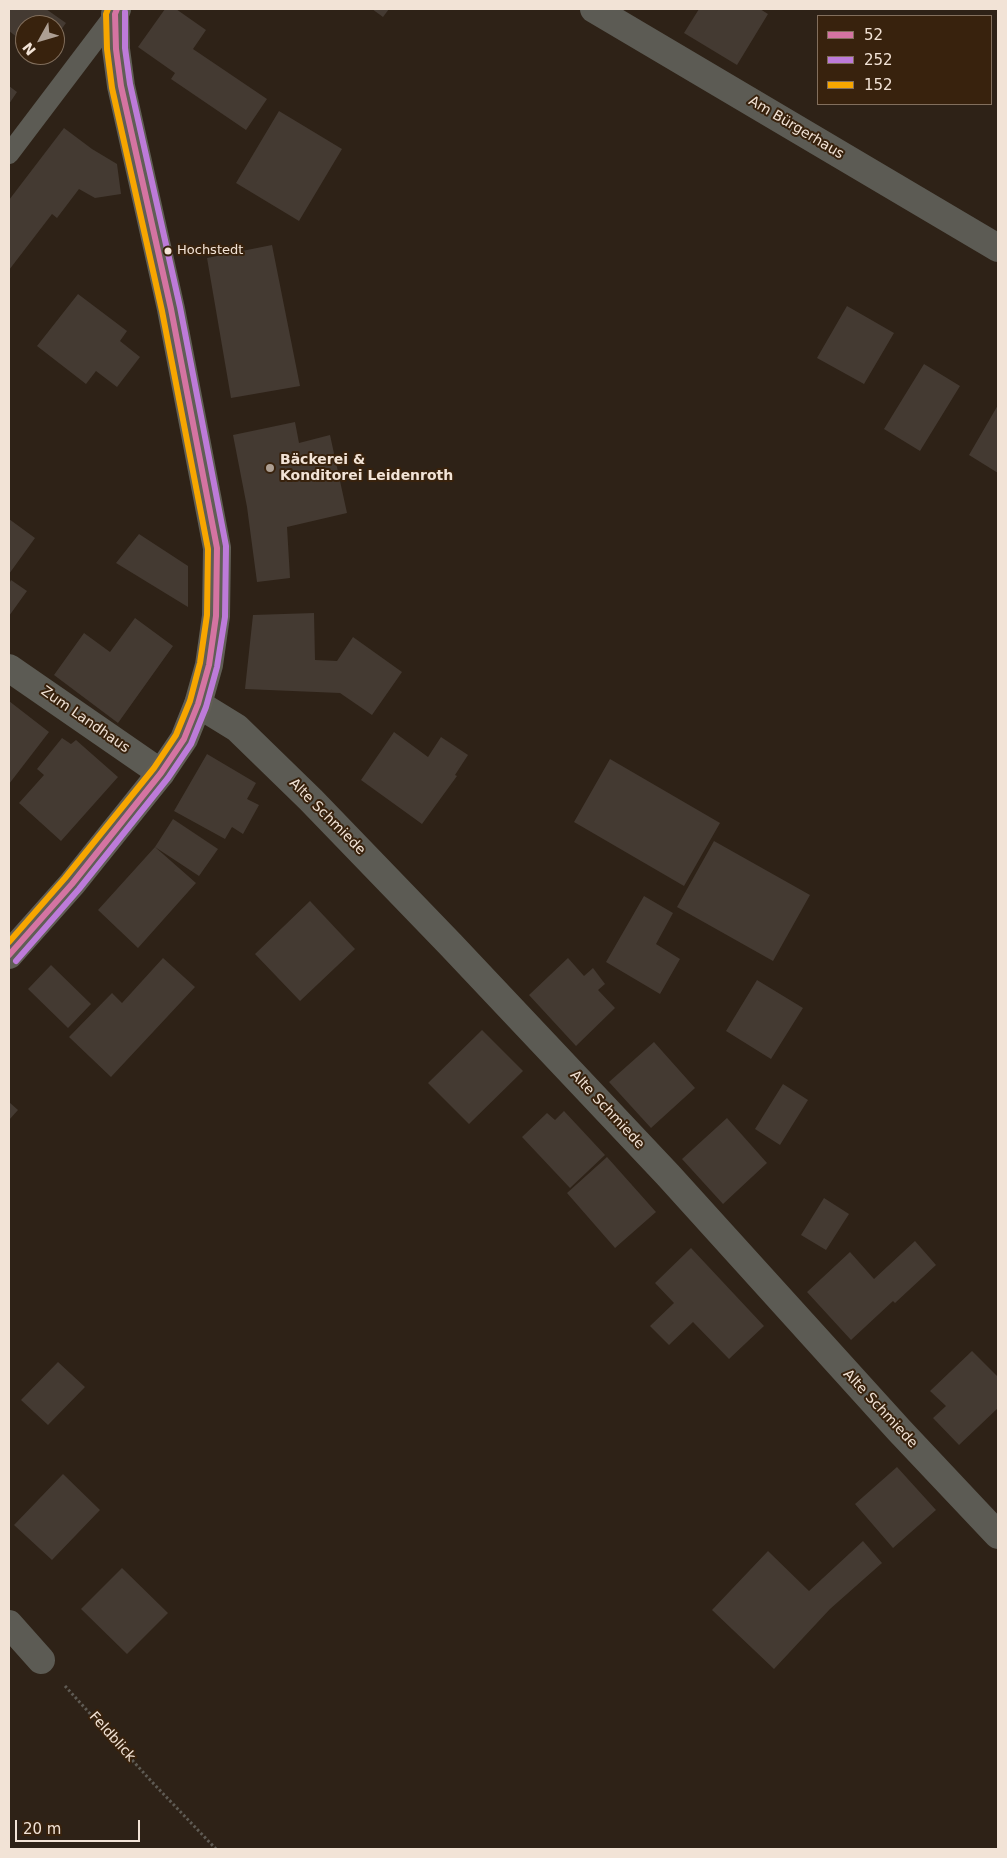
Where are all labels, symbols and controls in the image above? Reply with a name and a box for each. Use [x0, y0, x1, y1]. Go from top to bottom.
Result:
north arrow [15, 15, 65, 65]
legend [817, 15, 992, 105]
text: 52 [864, 26, 883, 44]
text: N [19, 39, 39, 58]
text: 252 [864, 51, 893, 69]
text: 152 [864, 76, 893, 94]
street label: Am Bürgerhaus [745, 93, 847, 163]
place label: Hochstedt [177, 243, 243, 259]
marker: Hochstedt [163, 246, 173, 256]
place label: Bäckerei & Konditorei Leidenroth [280, 452, 453, 484]
marker: Bäckerei & Konditorei Leidenroth [264, 462, 276, 474]
street label: Zum Landhaus [37, 683, 133, 757]
street label: Alte Schmiede [285, 775, 369, 859]
street label: Alte Schmiede [566, 1067, 648, 1153]
street label: Alte Schmiede [839, 1366, 921, 1452]
street label: Feldblick [85, 1709, 139, 1765]
scale bar [18, 1810, 142, 1842]
text: 20 m [23, 1820, 61, 1838]

